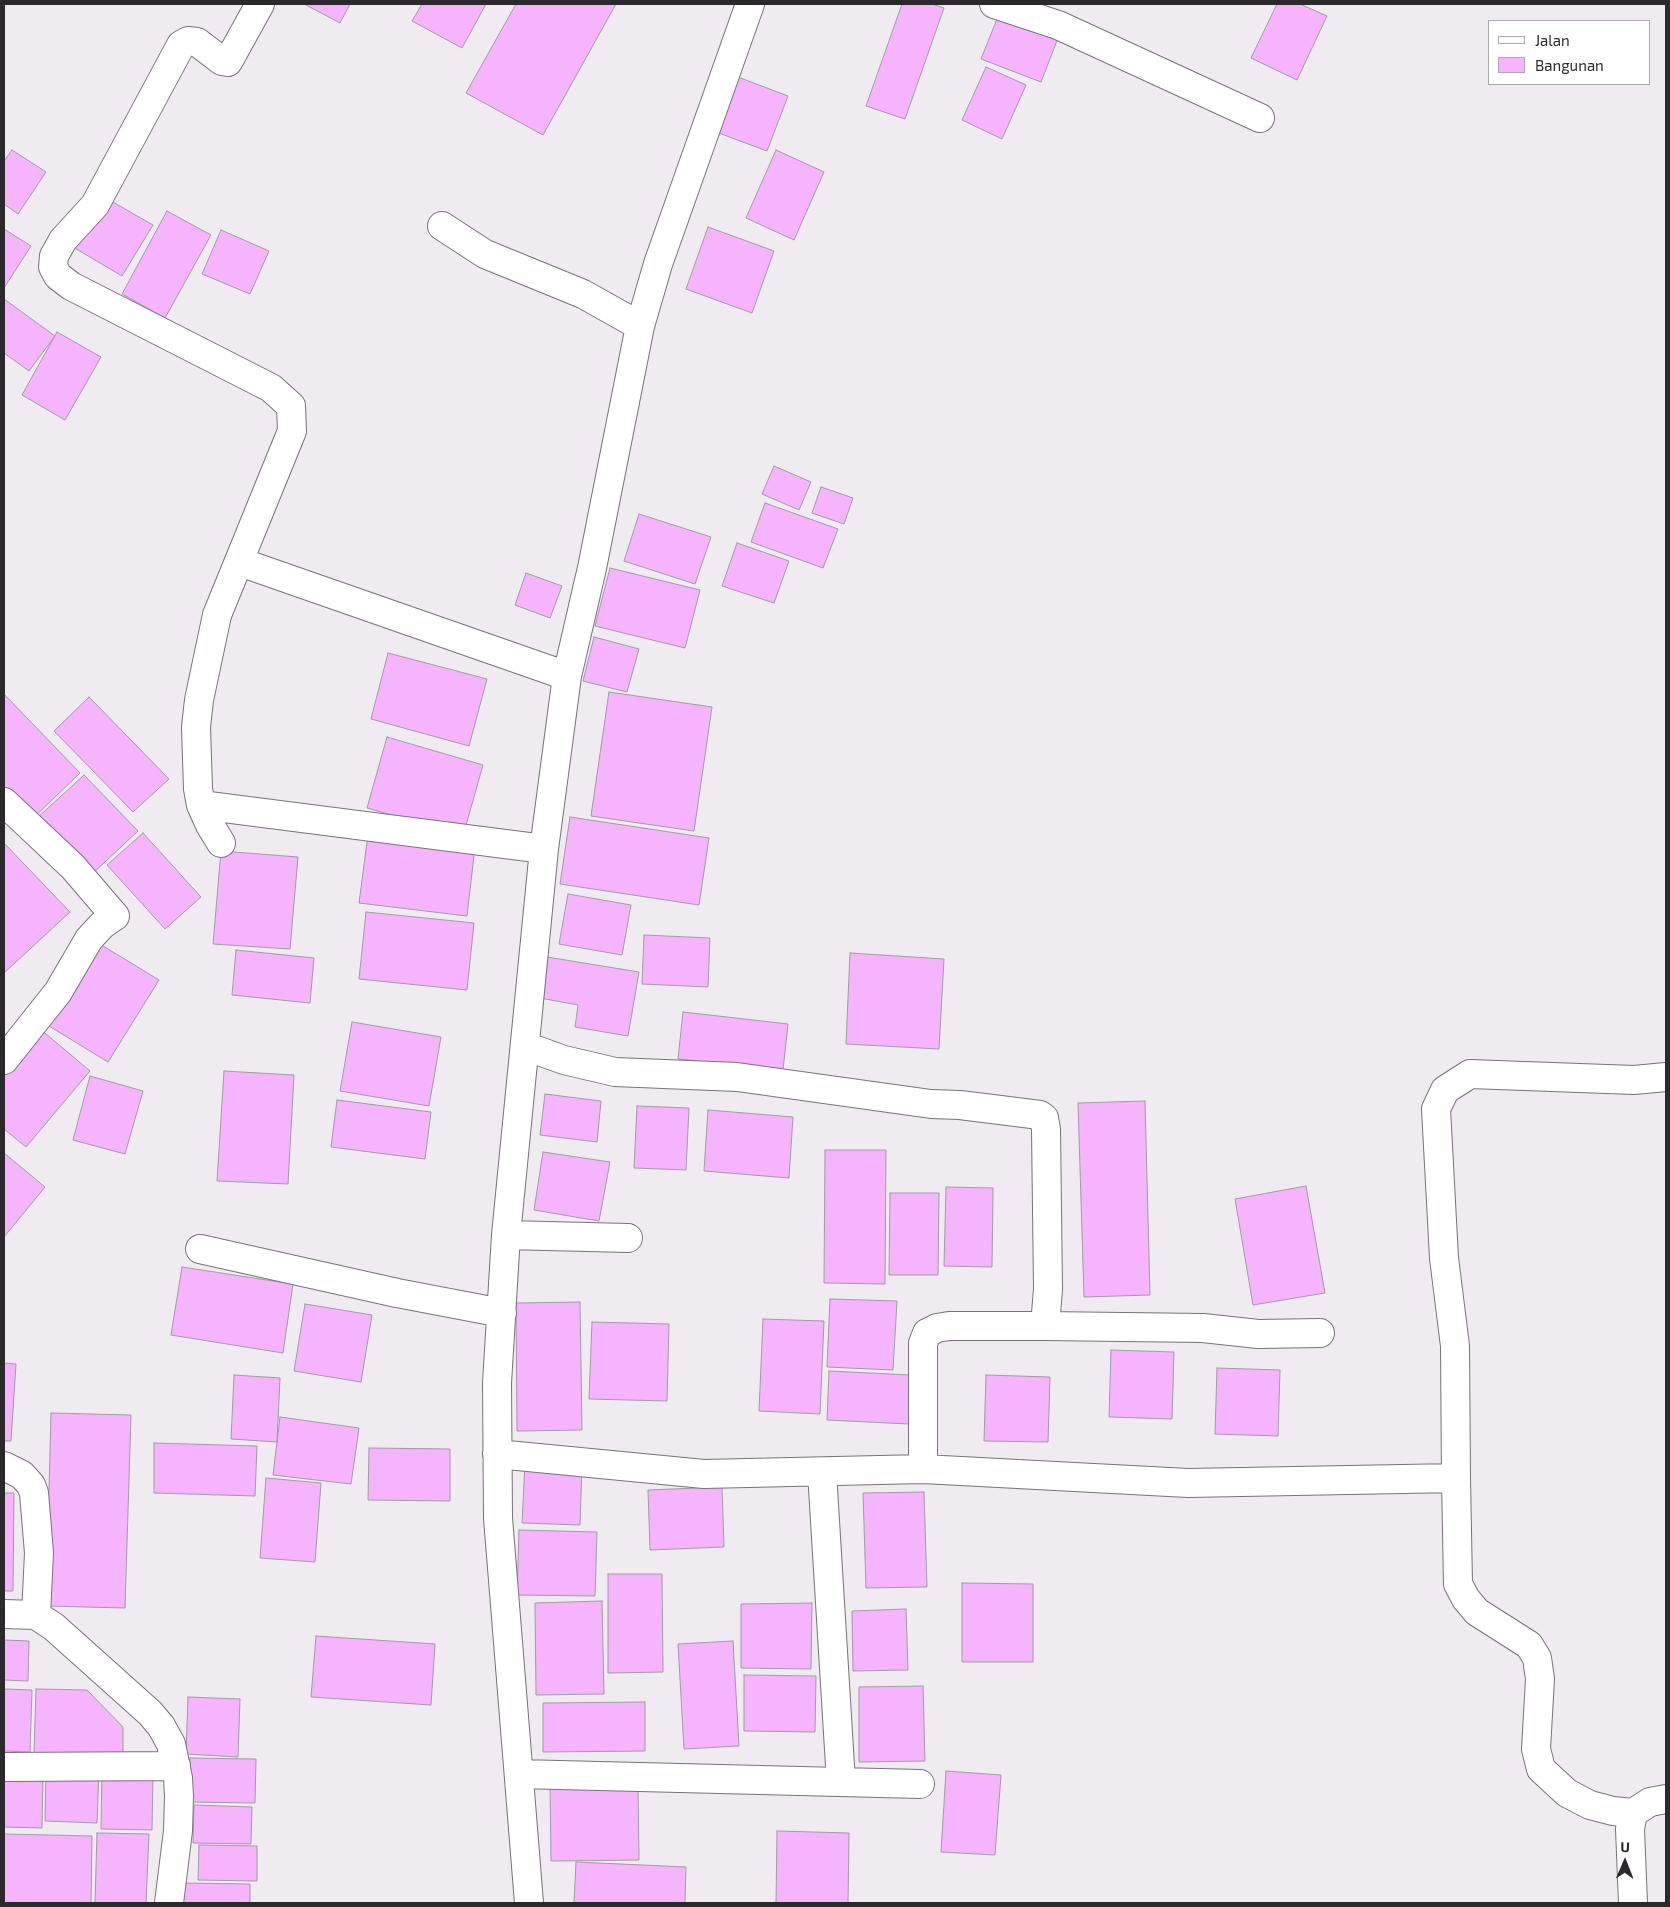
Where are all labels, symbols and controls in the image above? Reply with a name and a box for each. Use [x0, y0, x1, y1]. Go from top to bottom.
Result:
legend [1488, 20, 1650, 85]
text: Jalan [1535, 31, 1570, 49]
text: Bangunan [1535, 56, 1604, 74]
north arrow [1600, 1837, 1650, 1887]
text: U [1620, 1838, 1630, 1855]

